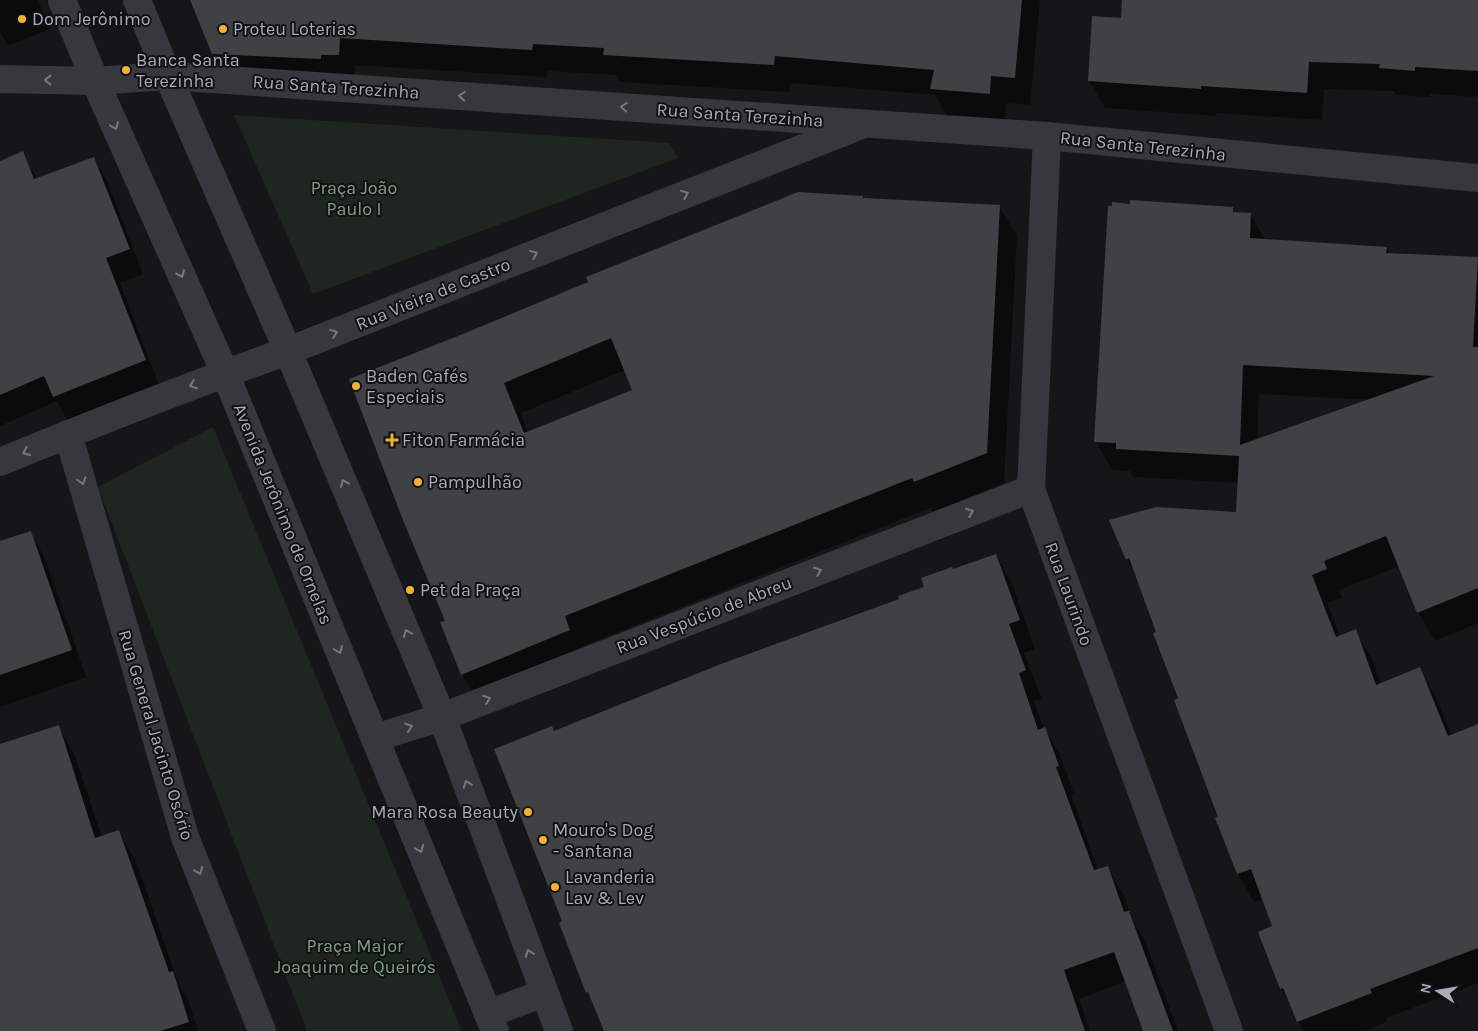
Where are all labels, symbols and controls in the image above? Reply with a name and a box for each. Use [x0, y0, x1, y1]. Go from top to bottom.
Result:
place label: Dom Jerônimo [32, 8, 151, 30]
marker: Dom Jerônimo [16, 13, 28, 25]
place label: Proteu Loterias [233, 18, 356, 40]
marker: Proteu Loterias [217, 23, 229, 35]
place label: Banca Santa Terezinha [136, 49, 240, 92]
marker: Banca Santa Terezinha [120, 64, 132, 76]
street label: Rua Santa Terezinha [252, 70, 420, 104]
one-way arrow [43, 75, 51, 86]
one-way arrow [458, 91, 466, 102]
street label: Rua Santa Terezinha [656, 98, 824, 132]
one-way arrow [620, 102, 628, 113]
one-way arrow [108, 121, 119, 130]
street label: Rua Santa Terezinha [1059, 126, 1227, 166]
park label: Praça João Paulo I [311, 177, 397, 220]
one-way arrow [680, 190, 689, 201]
one-way arrow [529, 250, 538, 260]
street label: Rua Vieira de Castro [353, 253, 513, 335]
one-way arrow [175, 269, 185, 278]
one-way arrow [329, 329, 338, 339]
place label: Baden Cafés Especiais [366, 365, 468, 408]
one-way arrow [189, 379, 198, 389]
marker: Baden Cafés Especiais [350, 380, 362, 392]
street label: Avenida Jerônimo de Ornelas [229, 400, 337, 628]
place label: Fiton Farmácia [402, 429, 525, 451]
marker: Fiton Farmácia [386, 434, 398, 446]
one-way arrow [22, 445, 31, 456]
place label: Pampulhão [428, 471, 522, 493]
one-way arrow [76, 476, 86, 484]
marker: Pampulhão [412, 476, 424, 488]
one-way arrow [339, 479, 350, 488]
one-way arrow [965, 508, 974, 518]
street label: Rua Laurindo [1040, 539, 1098, 649]
one-way arrow [814, 567, 822, 577]
street label: Rua Vespúcio de Abreu [613, 571, 795, 659]
place label: Pet da Praça [420, 579, 521, 601]
marker: Pet da Praça [404, 584, 416, 596]
street label: Rua General Jacinto Osório [113, 627, 199, 843]
one-way arrow [402, 629, 413, 638]
one-way arrow [333, 645, 343, 654]
one-way arrow [483, 695, 491, 705]
one-way arrow [404, 723, 412, 733]
one-way arrow [463, 780, 473, 789]
place label: Mara Rosa Beauty [371, 801, 519, 823]
marker: Mara Rosa Beauty [522, 806, 534, 818]
place label: Mouro's Dog - Santana [553, 819, 653, 862]
marker: Mouro's Dog - Santana [537, 834, 549, 846]
one-way arrow [414, 844, 425, 853]
one-way arrow [193, 866, 203, 875]
place label: Lavanderia Lav & Lev [565, 866, 655, 909]
marker: Lavanderia Lav & Lev [549, 881, 561, 893]
park label: Praça Major Joaquim de Queirós [274, 935, 436, 978]
one-way arrow [525, 949, 535, 957]
north arrow [1413, 966, 1463, 1016]
text: N [1416, 982, 1435, 995]

